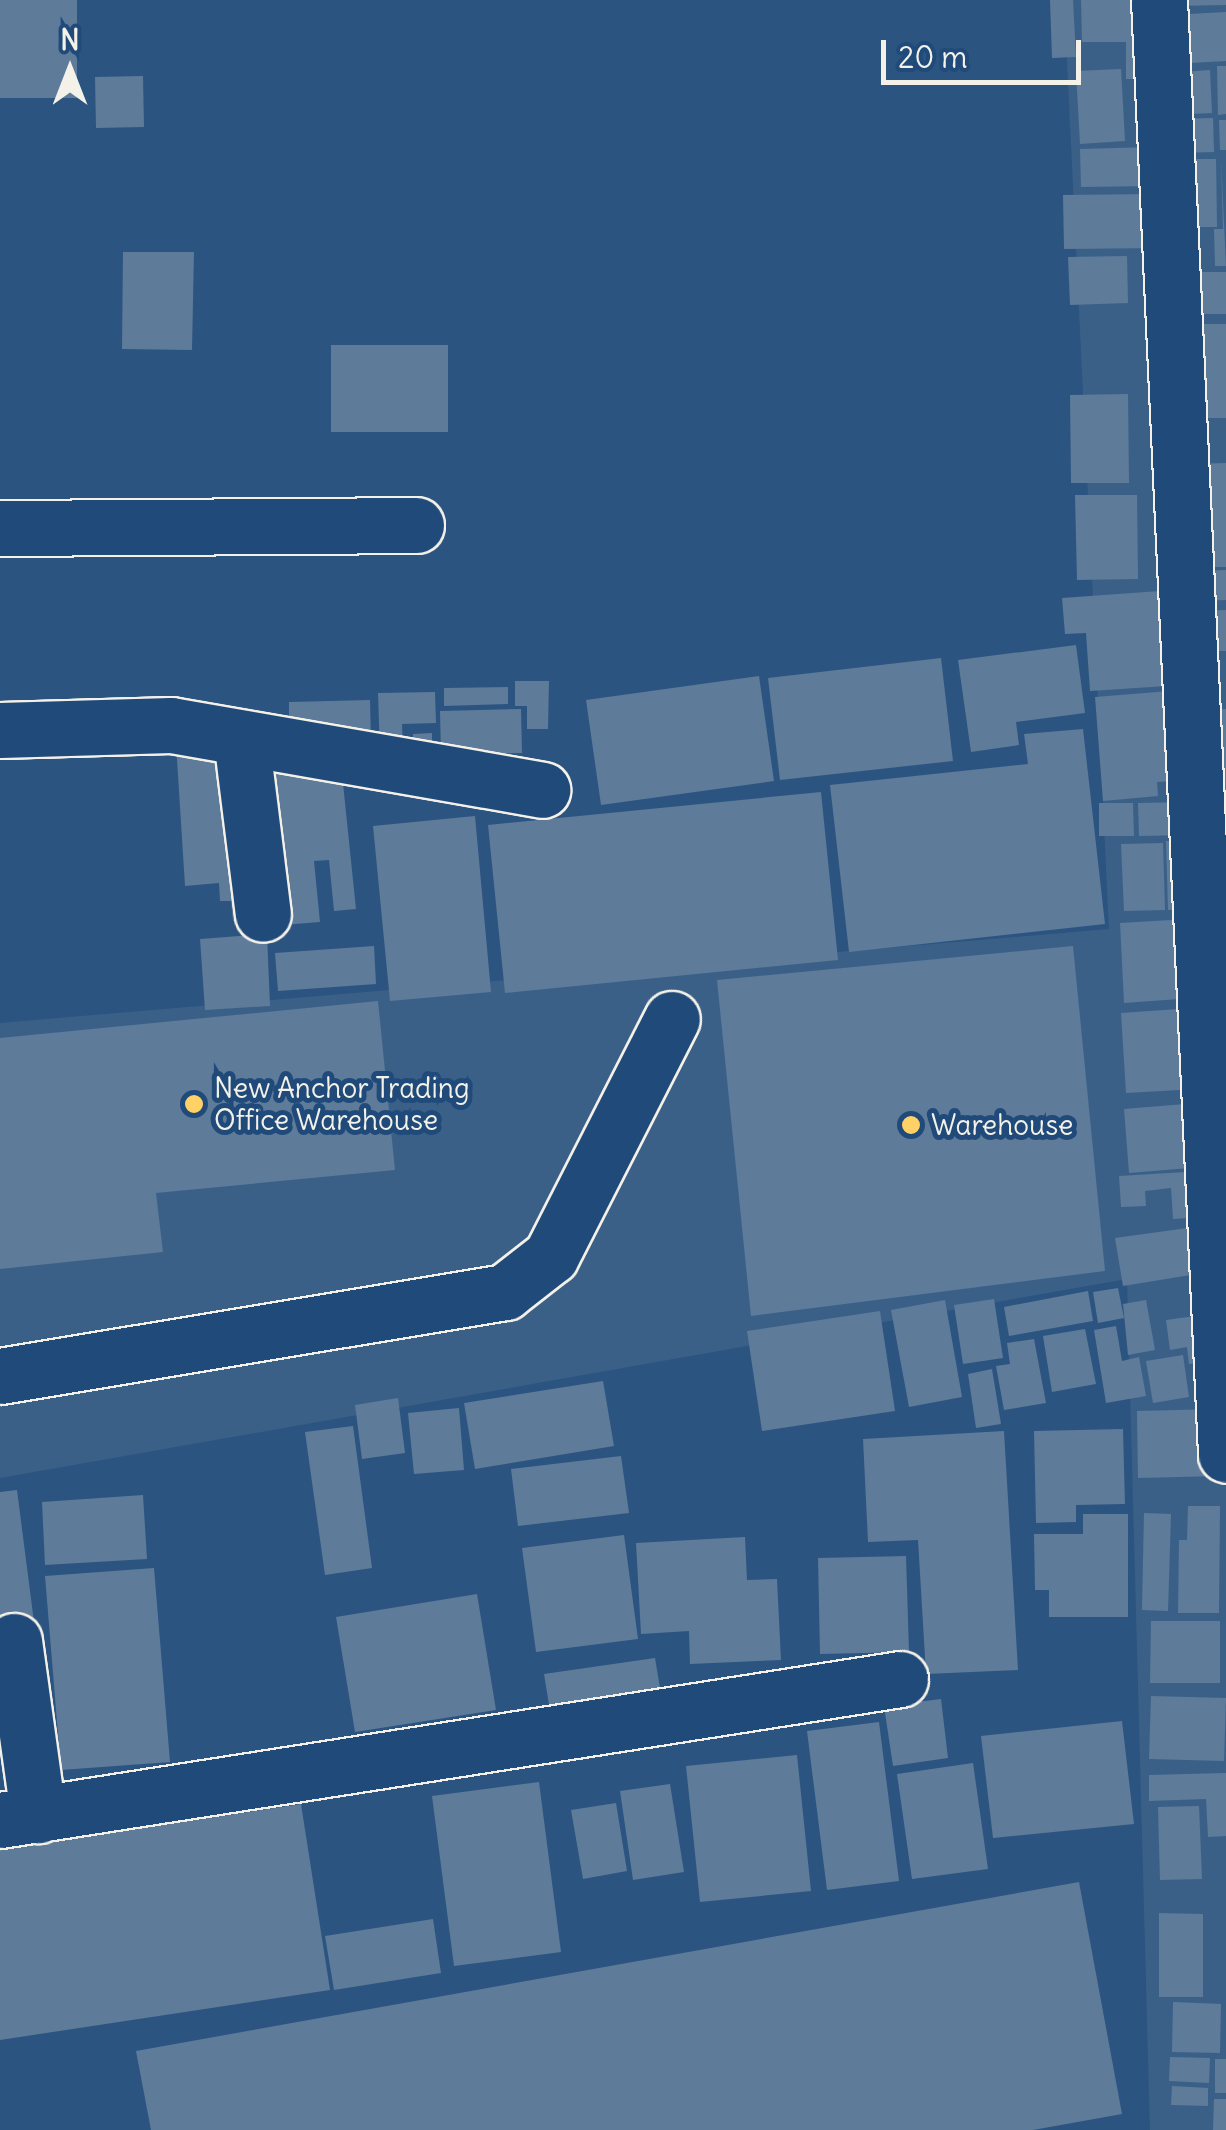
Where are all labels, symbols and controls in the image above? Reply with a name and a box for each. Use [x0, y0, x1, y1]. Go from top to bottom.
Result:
north arrow [20, 20, 120, 120]
scale bar [886, 20, 1086, 82]
text: N [60, 22, 80, 58]
text: 20 m [898, 38, 968, 76]
place label: New Anchor Trading Office Warehouse [214, 1071, 470, 1137]
marker: New Anchor Trading Office Warehouse [183, 1093, 205, 1115]
place label: Warehouse [931, 1108, 1073, 1142]
marker: Warehouse [900, 1114, 922, 1136]

